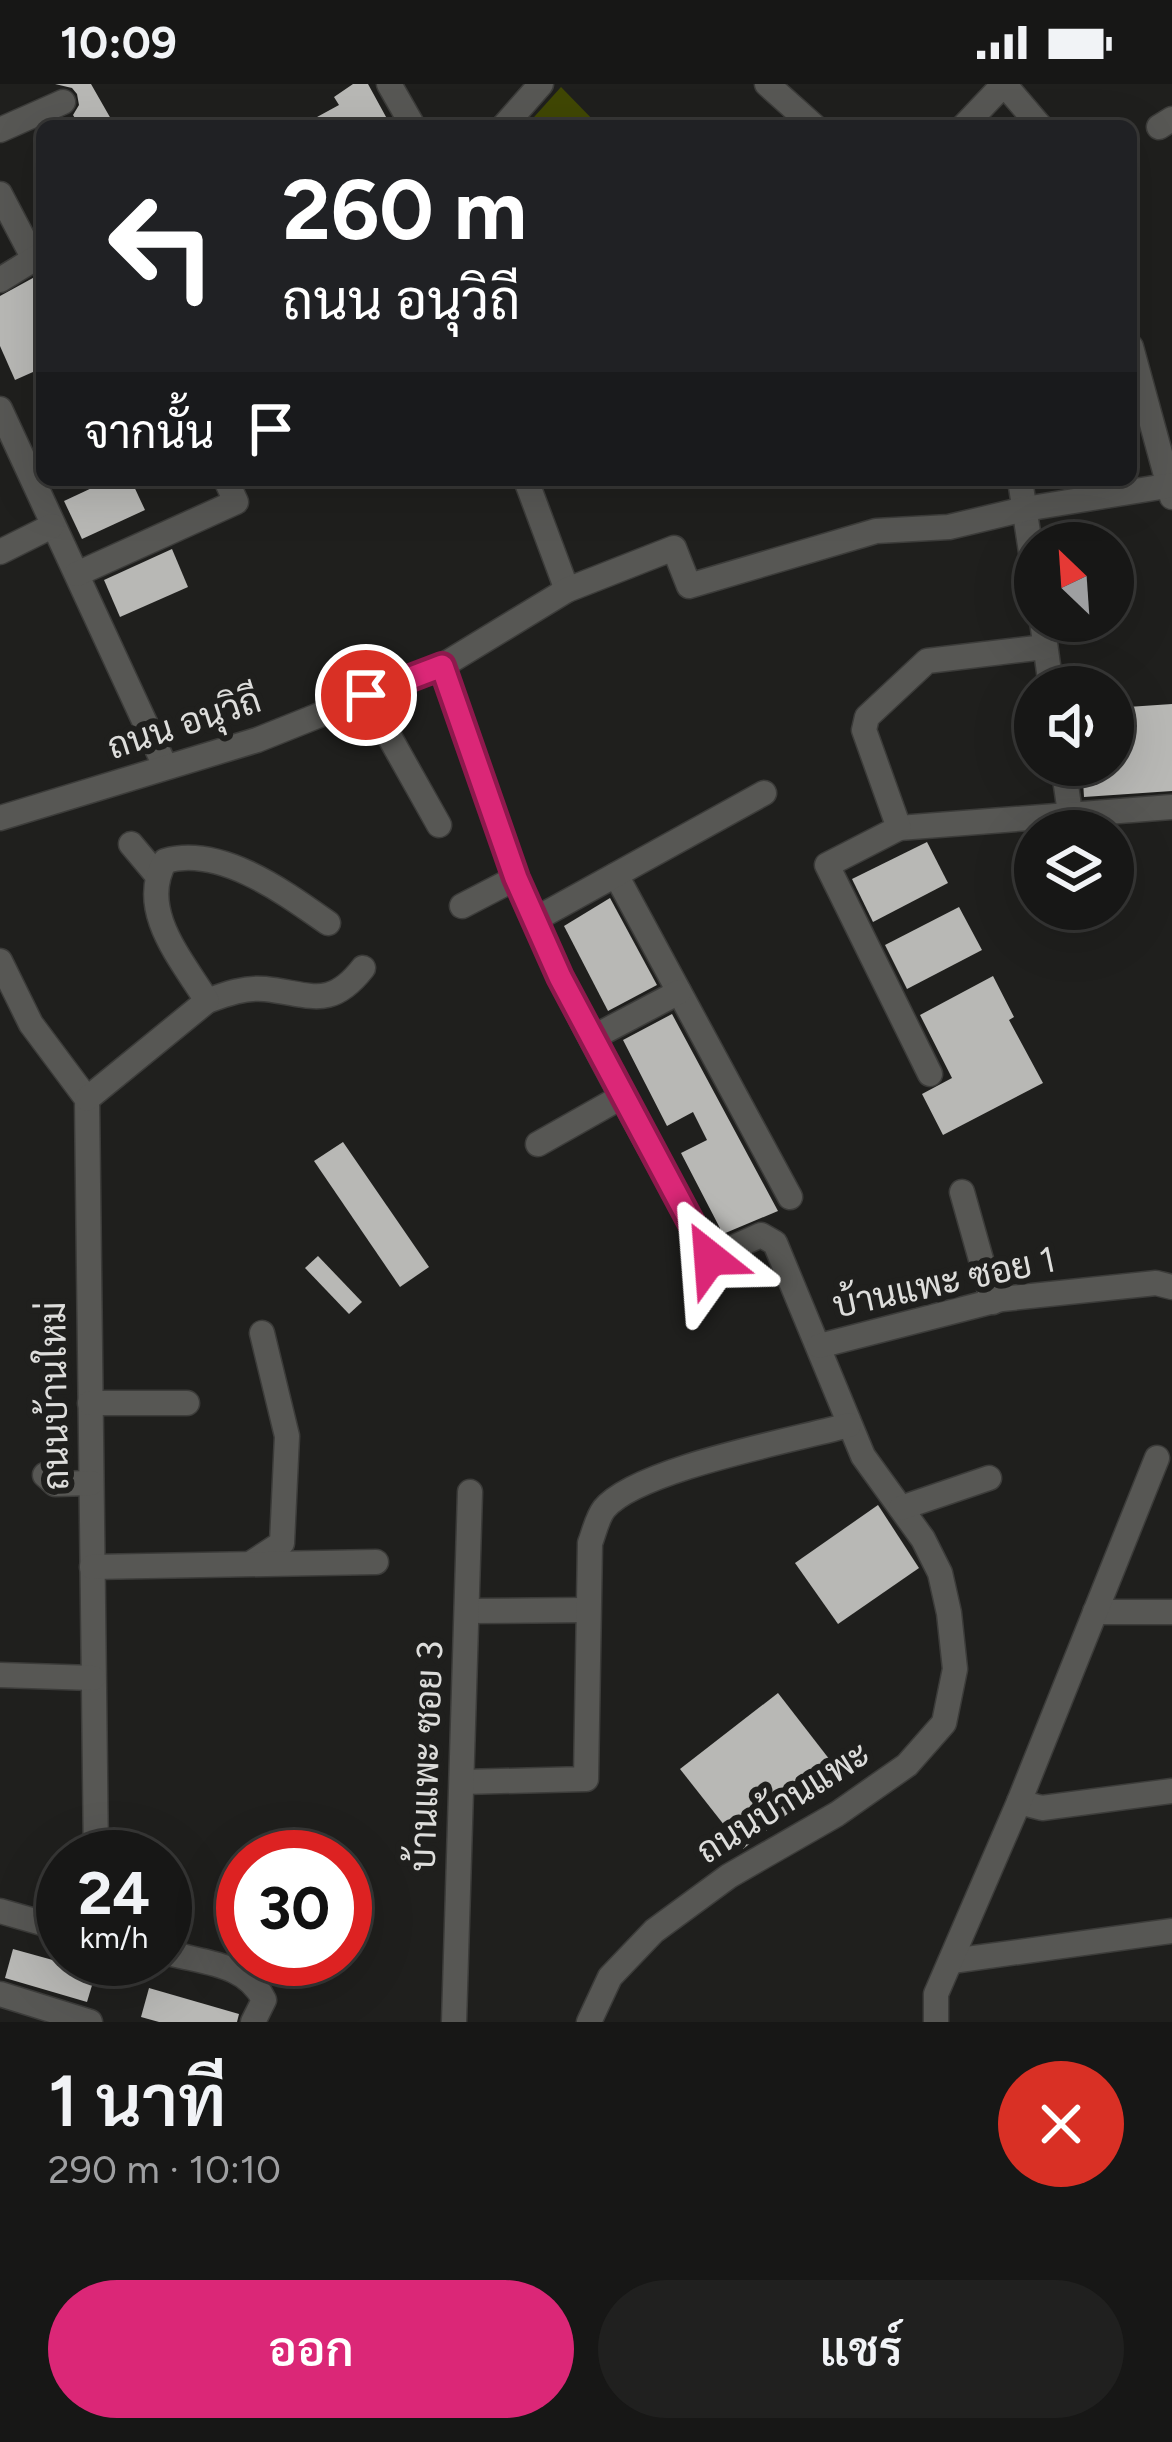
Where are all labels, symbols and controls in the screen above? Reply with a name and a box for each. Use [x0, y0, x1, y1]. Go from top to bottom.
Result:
text: 10:09 [60, 15, 177, 69]
text: 260 m [282, 159, 527, 260]
icon: left [84, 168, 240, 324]
text: ถนน อนุวิถี [282, 268, 521, 333]
icon: arrive [238, 396, 304, 462]
text: จากนั้น [84, 405, 214, 459]
north arrow [1014, 522, 1134, 642]
map controls [1014, 522, 1134, 930]
pin [315, 644, 417, 746]
icon: arrive [333, 662, 399, 728]
button: sound [1014, 666, 1134, 786]
street label: ถนน อนุวิถี [101, 677, 267, 771]
button: layers [1014, 810, 1134, 930]
position arrow [647, 1195, 773, 1321]
street label: บ้านแพะ ซอย 1 [829, 1236, 1059, 1327]
street label: ถนนบ้านใหม่ [30, 1301, 77, 1491]
street label: บ้านแพะ ซอย 3 [399, 1640, 452, 1872]
street label: ถนนบ้านแพะ [688, 1731, 878, 1872]
speed limit sign: 30 [216, 1830, 372, 1986]
text: 24 [78, 1857, 150, 1929]
text: km/h [80, 1919, 148, 1956]
text: 1 นาที [48, 2058, 227, 2144]
button: close [998, 2061, 1124, 2187]
text: 290 m · 10:10 [48, 2146, 281, 2193]
button: ออก [48, 2280, 574, 2418]
button: แชร์ [598, 2280, 1124, 2418]

